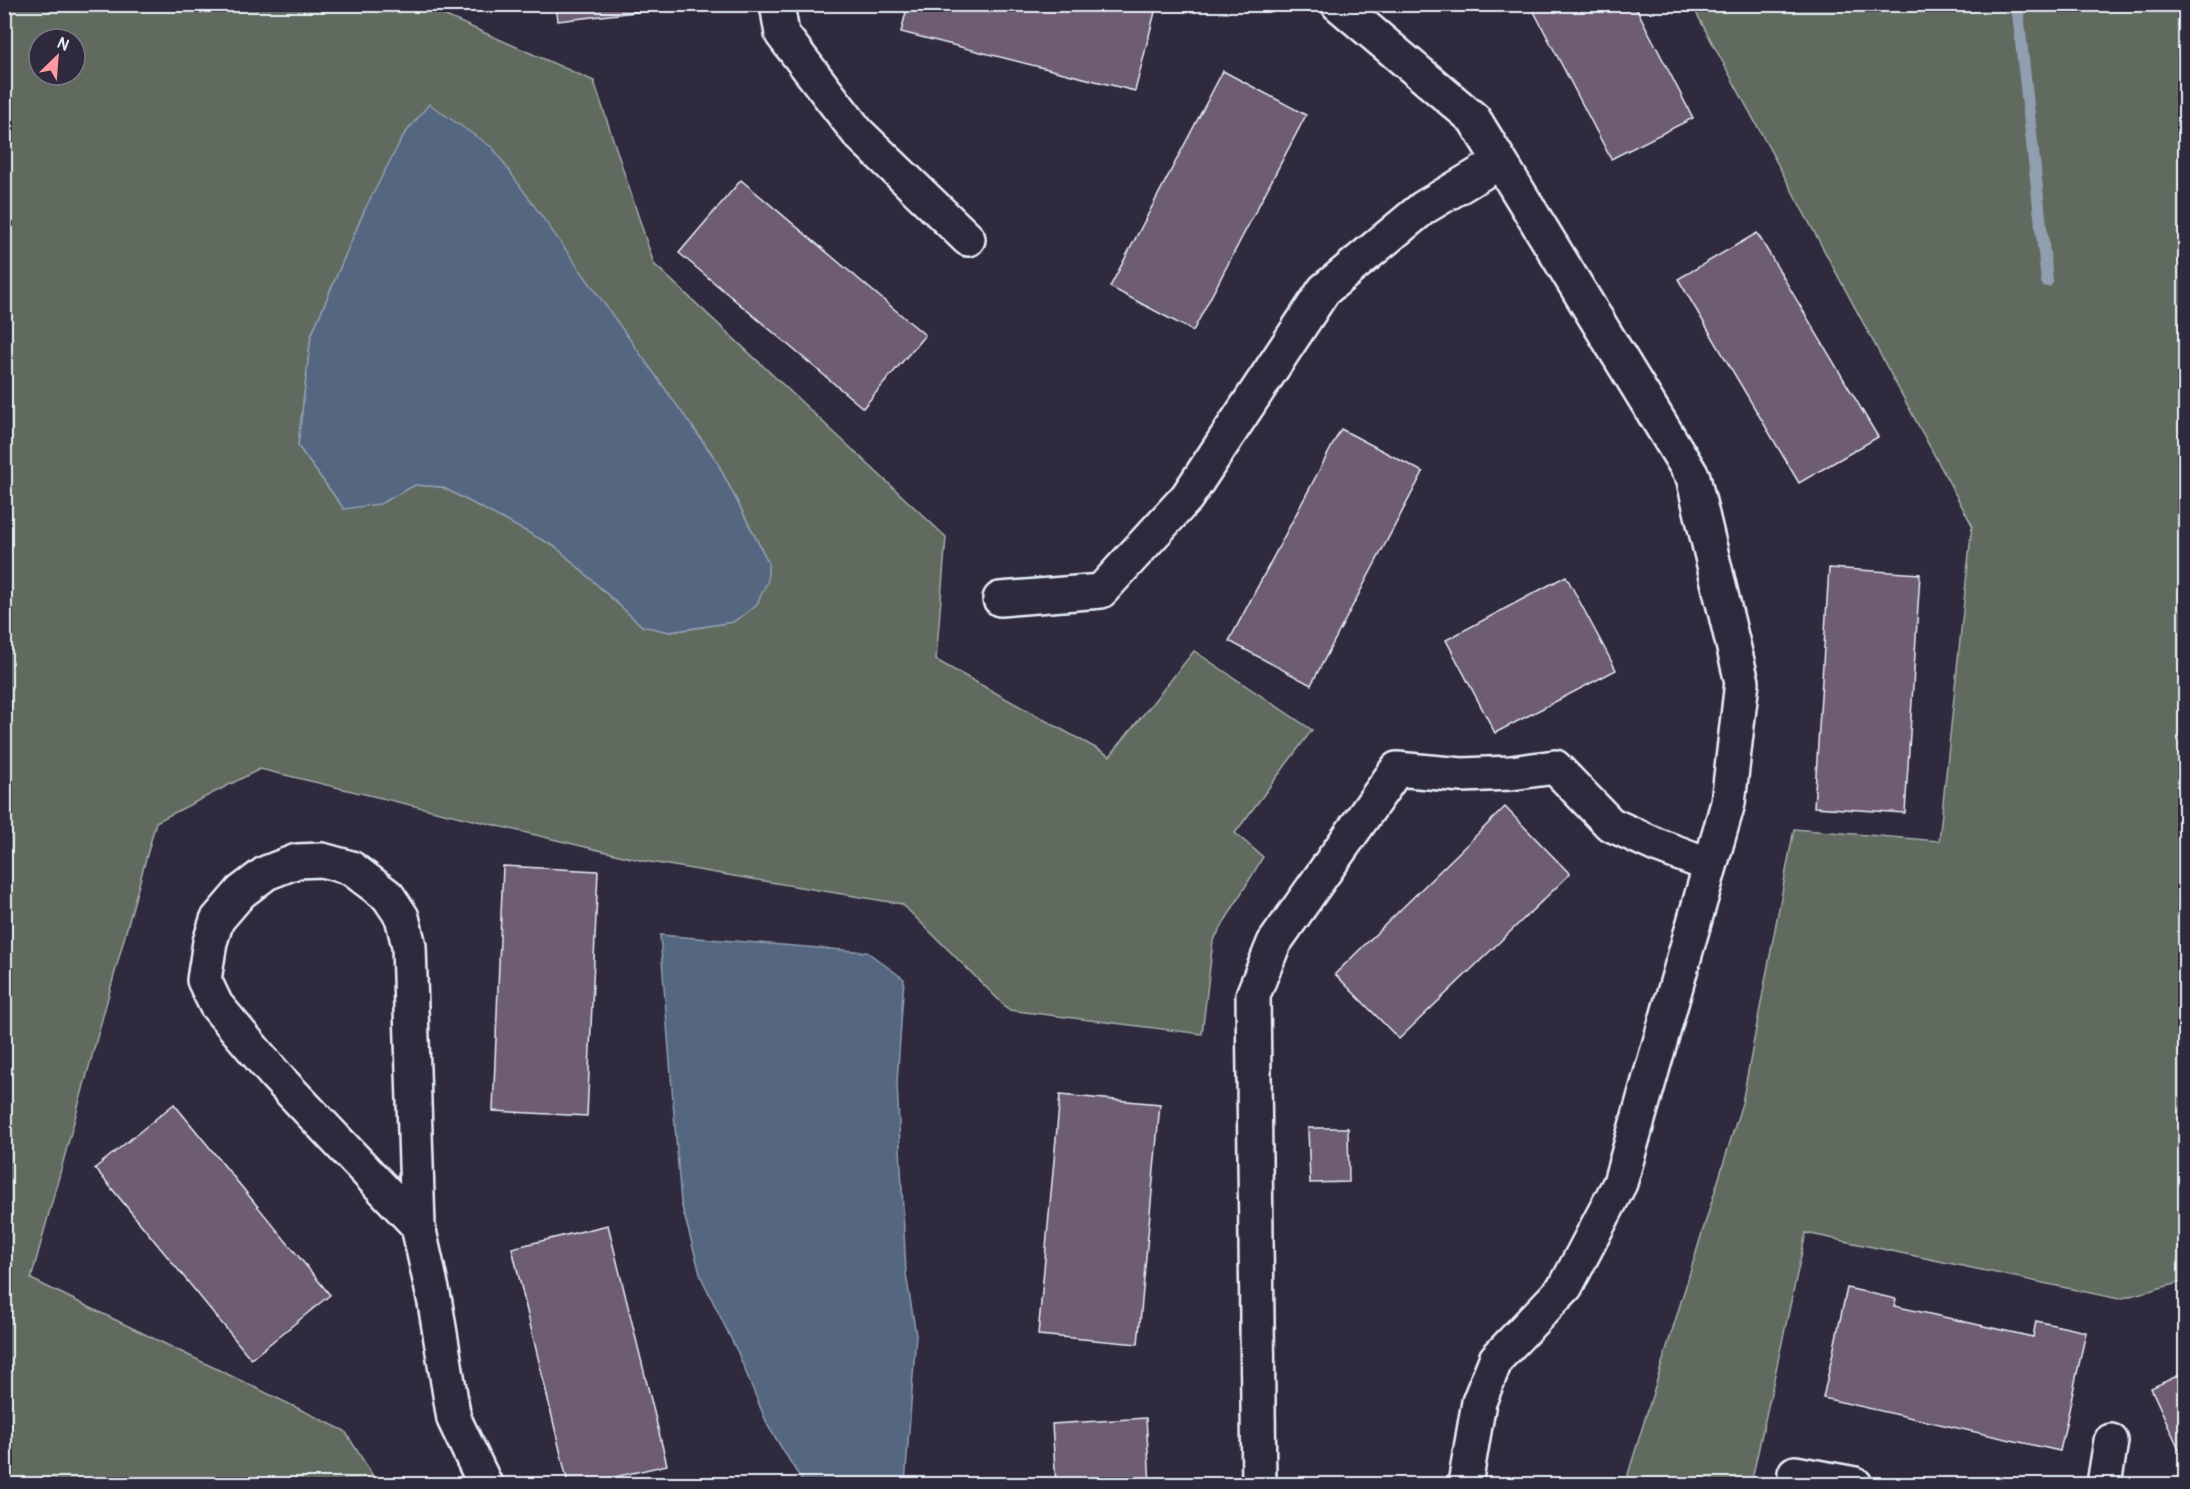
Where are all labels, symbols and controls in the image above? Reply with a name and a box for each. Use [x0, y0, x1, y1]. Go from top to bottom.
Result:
north arrow [27, 27, 87, 87]
text: N [54, 33, 72, 56]

